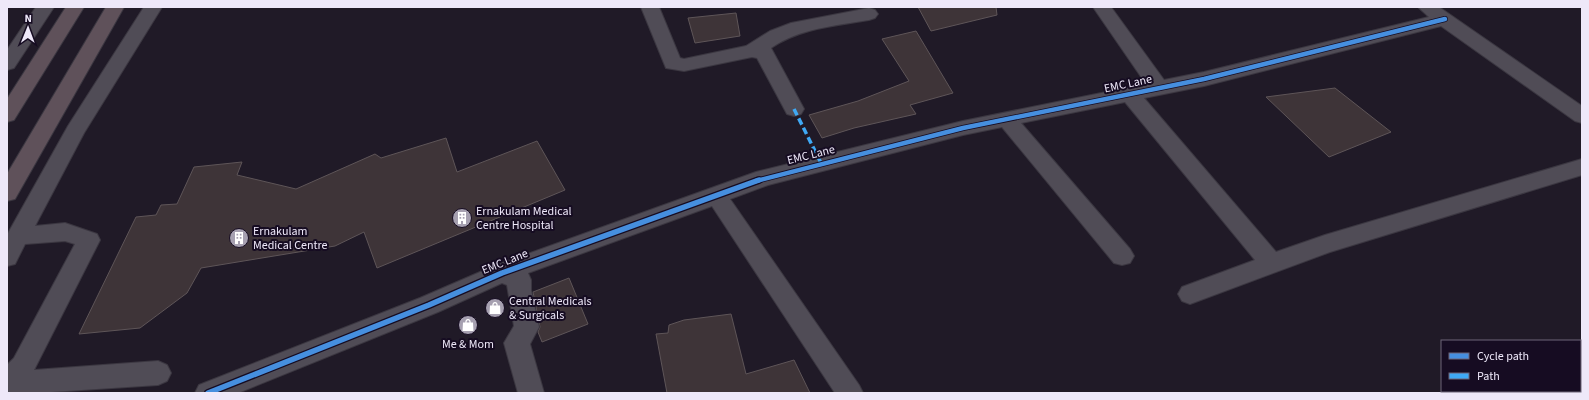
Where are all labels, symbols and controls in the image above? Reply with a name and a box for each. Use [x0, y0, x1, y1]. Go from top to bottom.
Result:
north arrow [8, 8, 48, 48]
text: N [24, 11, 32, 26]
street label: EMC Lane [1102, 71, 1154, 97]
street label: EMC Lane [785, 141, 837, 169]
place label: Ernakulam Medical Centre Hospital [476, 203, 572, 234]
building icon: Ernakulam Medical Centre Hospital [451, 207, 473, 229]
place label: Ernakulam Medical Centre [253, 223, 328, 254]
building icon: Ernakulam Medical Centre [228, 227, 250, 249]
street label: EMC Lane [479, 245, 531, 279]
place label: Central Medicals & Surgicals [509, 293, 592, 324]
shop icon: Central Medicals & Surgicals [484, 297, 506, 319]
shop icon: Me & Mom [457, 314, 479, 336]
place label: Me & Mom [442, 336, 494, 353]
legend [1441, 340, 1581, 392]
text: Cycle path [1477, 348, 1529, 365]
text: Path [1477, 368, 1500, 385]

